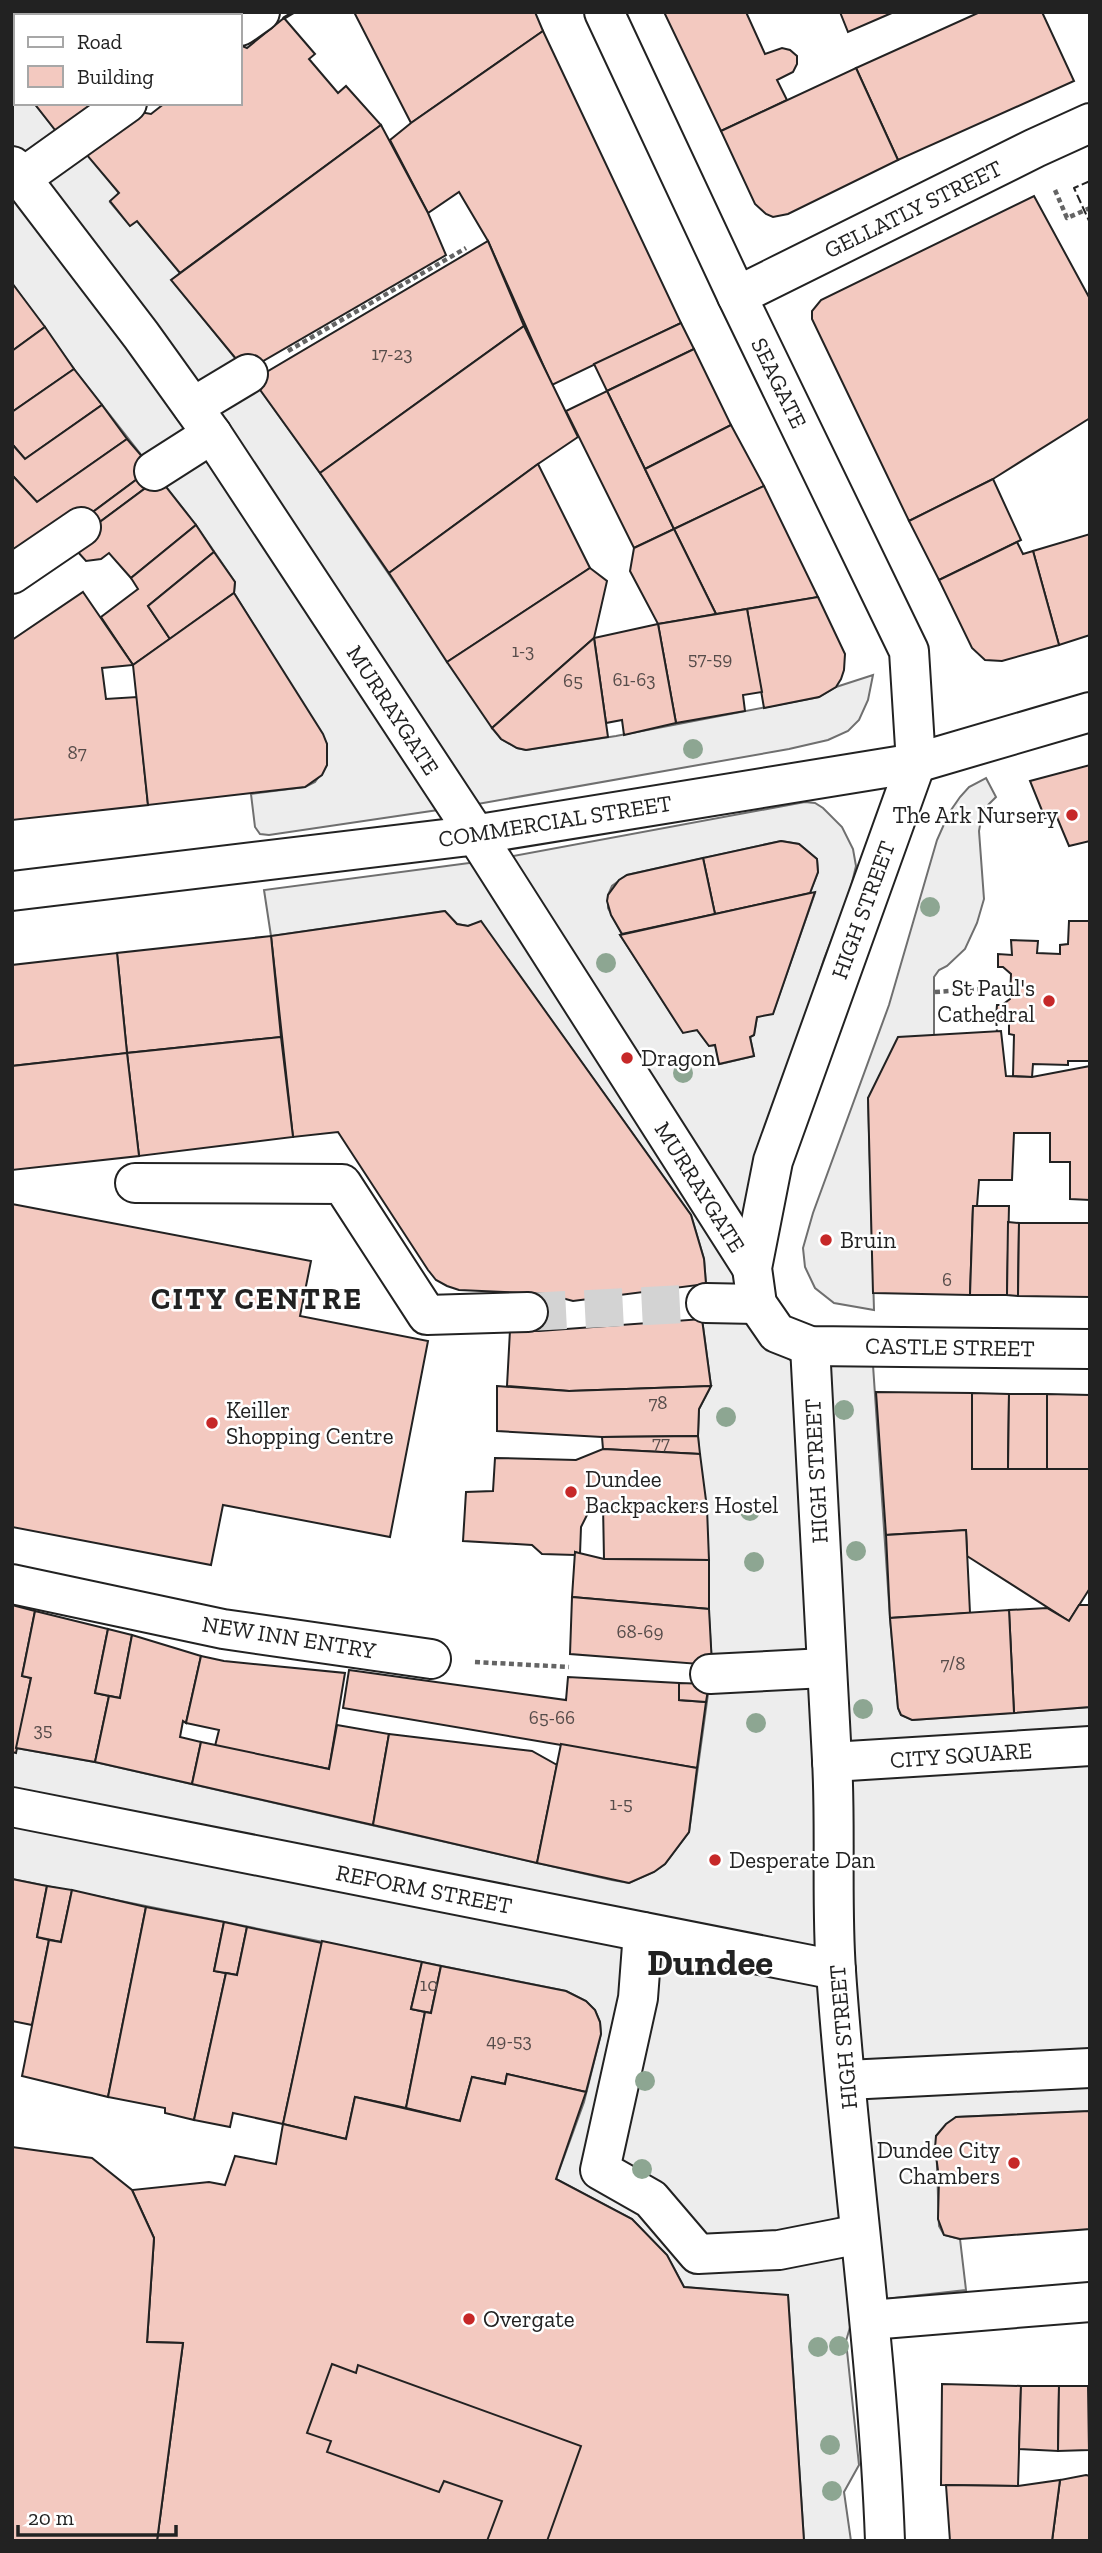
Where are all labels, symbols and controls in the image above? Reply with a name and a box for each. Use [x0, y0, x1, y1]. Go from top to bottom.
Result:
legend [14, 14, 242, 105]
text: Road [77, 29, 123, 54]
text: Building [77, 64, 154, 89]
street label: GELLATLY STREET [820, 154, 1006, 264]
street label: SEAGATE [745, 333, 813, 433]
house number: 17-23 [372, 342, 412, 365]
house number: 1-3 [512, 639, 534, 662]
street label: MURRAYGATE [341, 640, 445, 780]
house number: 57-59 [688, 647, 732, 670]
house number: 61-63 [612, 668, 656, 691]
house number: 65 [563, 669, 583, 692]
house number: 87 [67, 741, 87, 764]
street label: COMMERCIAL STREET [436, 789, 674, 853]
place label: The Ark Nursery [893, 801, 1058, 829]
marker: The Ark Nursery [1064, 807, 1080, 823]
street label: HIGH STREET [825, 837, 901, 983]
place label: St Paul's Cathedral [937, 974, 1035, 1028]
marker: St Paul's Cathedral [1041, 993, 1057, 1009]
place label: Dragon [641, 1044, 716, 1072]
marker: Dragon [619, 1050, 635, 1066]
street label: MURRAYGATE [649, 1117, 751, 1257]
place label: Bruin [840, 1226, 896, 1254]
marker: Bruin [818, 1232, 834, 1248]
house number: 6 [942, 1268, 952, 1291]
district label: CITY CENTRE [151, 1281, 363, 1317]
street label: CASTLE STREET [865, 1332, 1035, 1362]
house number: 78 [648, 1391, 668, 1414]
place label: Keiller Shopping Centre [226, 1396, 394, 1450]
street label: HIGH STREET [798, 1398, 834, 1544]
marker: Keiller Shopping Centre [204, 1415, 220, 1431]
house number: 77 [652, 1431, 670, 1454]
place label: Dundee Backpackers Hostel [585, 1465, 778, 1519]
marker: Dundee Backpackers Hostel [563, 1484, 579, 1500]
street label: NEW INN ENTRY [200, 1609, 379, 1665]
house number: 68-69 [616, 1620, 664, 1643]
house number: 7/8 [940, 1652, 966, 1675]
house number: 65-66 [529, 1706, 575, 1729]
house number: 35 [33, 1718, 53, 1741]
street label: CITY SQUARE [889, 1736, 1033, 1774]
house number: 1-5 [609, 1792, 633, 1815]
place label: Desperate Dan [729, 1846, 875, 1874]
marker: Desperate Dan [707, 1852, 723, 1868]
street label: REFORM STREET [334, 1858, 514, 1920]
district label: Dundee [647, 1940, 773, 1984]
street label: HIGH STREET [823, 1964, 863, 2110]
house number: 10 [420, 1973, 438, 1996]
house number: 49-53 [486, 2029, 532, 2052]
place label: Dundee City Chambers [877, 2136, 1000, 2190]
marker: Dundee City Chambers [1006, 2155, 1022, 2171]
place label: Overgate [483, 2305, 575, 2333]
marker: Overgate [461, 2311, 477, 2327]
scale bar [18, 2494, 175, 2538]
text: 20 m [28, 2505, 74, 2530]

